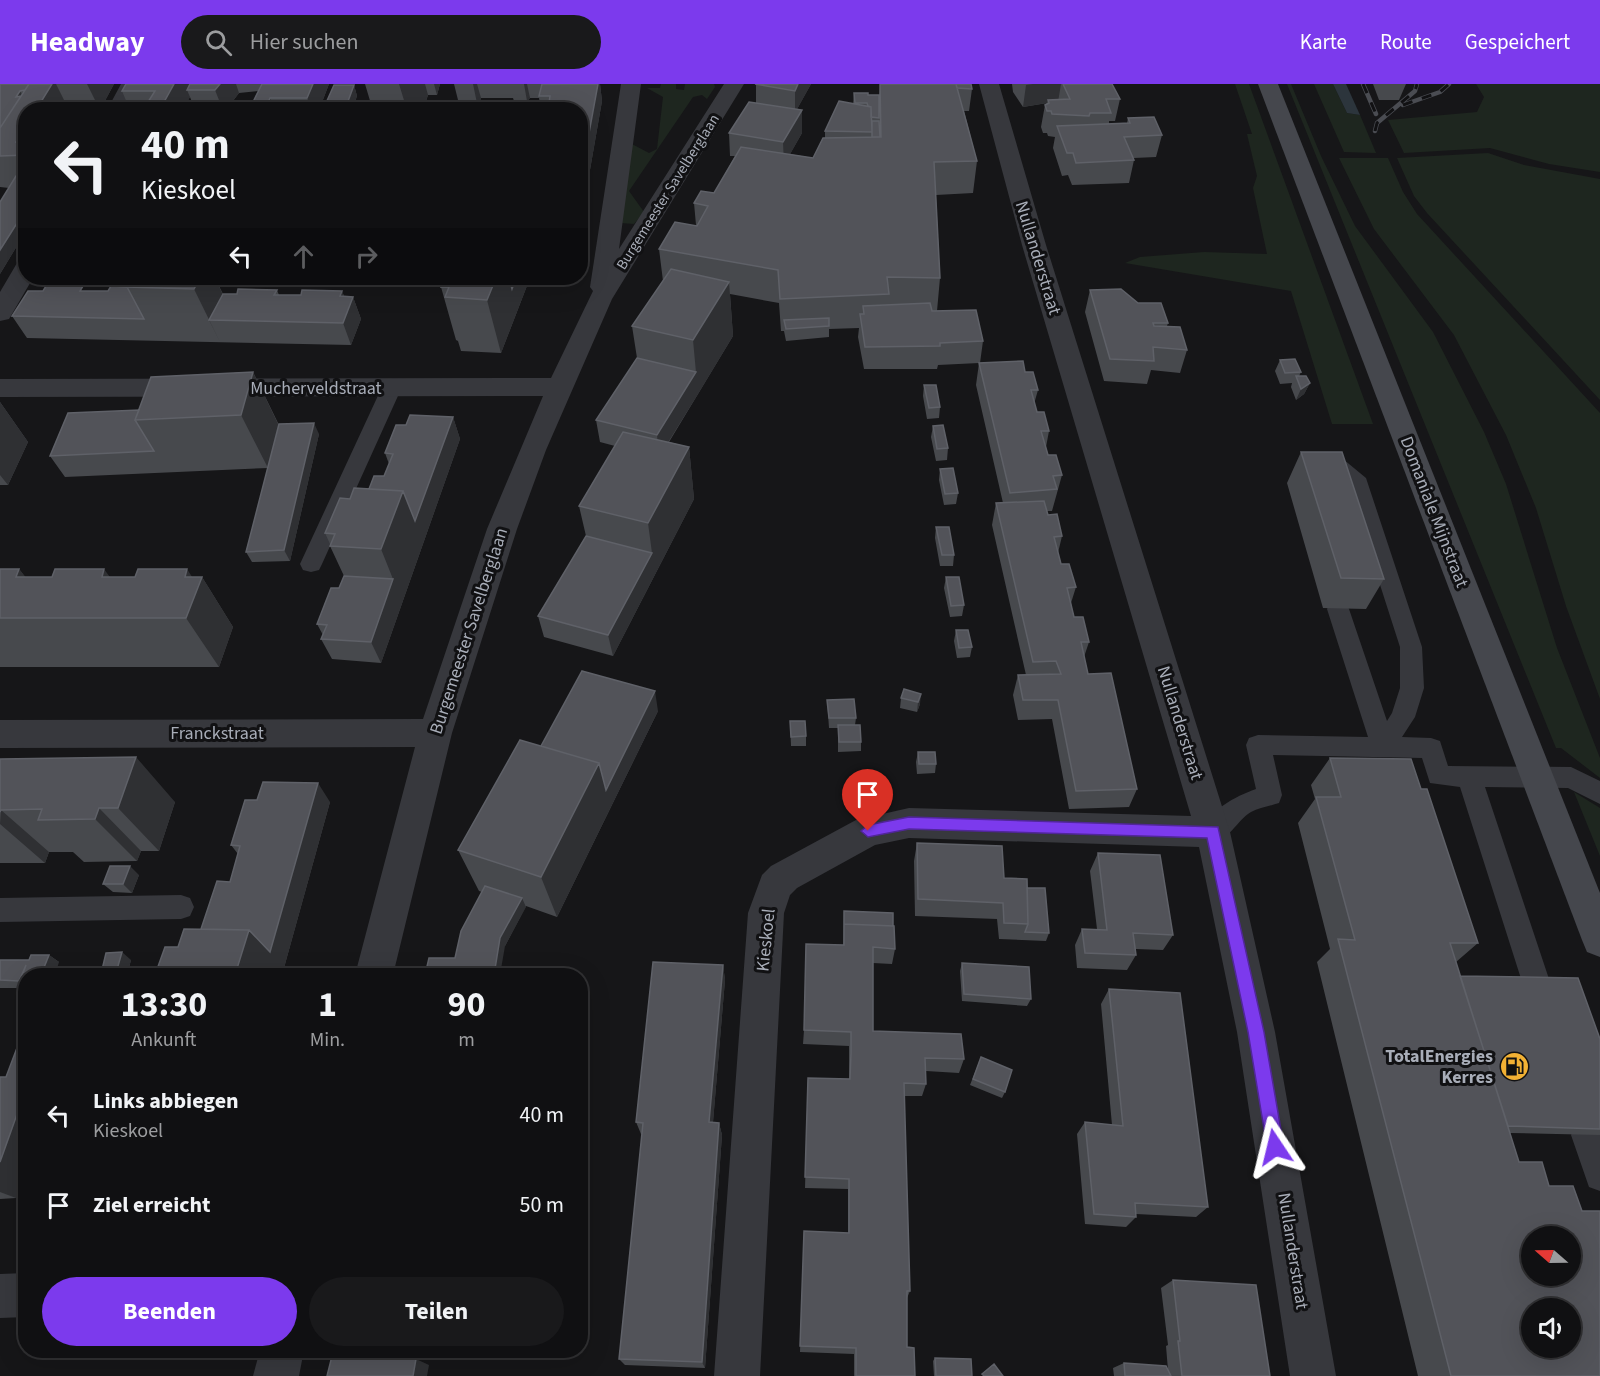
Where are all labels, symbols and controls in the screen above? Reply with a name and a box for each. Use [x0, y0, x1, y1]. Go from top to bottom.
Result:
search box [181, 15, 601, 69]
text: Headway [30, 22, 145, 62]
icon: search [202, 26, 235, 59]
text: Hier suchen [250, 26, 359, 58]
text: Karte [1300, 27, 1347, 57]
text: Route [1380, 27, 1432, 57]
text: Gespeichert [1465, 27, 1570, 57]
street label: Burgemeester Savelberglaan [611, 110, 725, 274]
text: 40 m [141, 115, 230, 175]
icon: left [42, 126, 120, 204]
text: Kieskoel [141, 171, 236, 210]
street label: Nullanderstraat [1009, 198, 1067, 318]
icon: left [224, 240, 257, 273]
icon: ahead [287, 240, 320, 273]
icon: right [350, 240, 383, 273]
street label: Mucherveldstraat [250, 376, 382, 401]
street label: Domaniale Mijnstraat [1394, 433, 1474, 591]
street label: Burgemeester Savelberglaan [424, 524, 514, 738]
street label: Nullanderstraat [1151, 663, 1209, 783]
street label: Franckstraat [170, 721, 264, 746]
pin [842, 769, 893, 831]
icon: arrive [851, 778, 884, 811]
street label: Kieskoel [750, 907, 782, 973]
text: 13:30 [120, 979, 207, 1030]
text: 1 [318, 979, 337, 1030]
text: 90 [448, 979, 486, 1030]
text: Ankunft [131, 1026, 196, 1054]
text: Min. [310, 1026, 345, 1054]
text: m [458, 1026, 475, 1054]
place label: TotalEnergies Kerres [1385, 1044, 1493, 1090]
fuel station icon: TotalEnergies Kerres [1498, 1050, 1530, 1082]
text: Links abbiegen [93, 1085, 239, 1117]
icon: left [42, 1099, 75, 1132]
text: 40 m [519, 1099, 564, 1131]
position arrow [1243, 1115, 1307, 1179]
text: Kieskoel [93, 1117, 163, 1145]
icon: arrive [42, 1189, 75, 1222]
text: Ziel erreicht [93, 1189, 211, 1221]
text: 50 m [519, 1189, 564, 1221]
street label: Nullanderstraat [1271, 1191, 1315, 1311]
north arrow [1521, 1226, 1581, 1286]
map controls [1521, 1226, 1581, 1358]
button: Beenden [42, 1277, 297, 1346]
button: Teilen [309, 1277, 564, 1346]
button: sound [1521, 1298, 1581, 1358]

